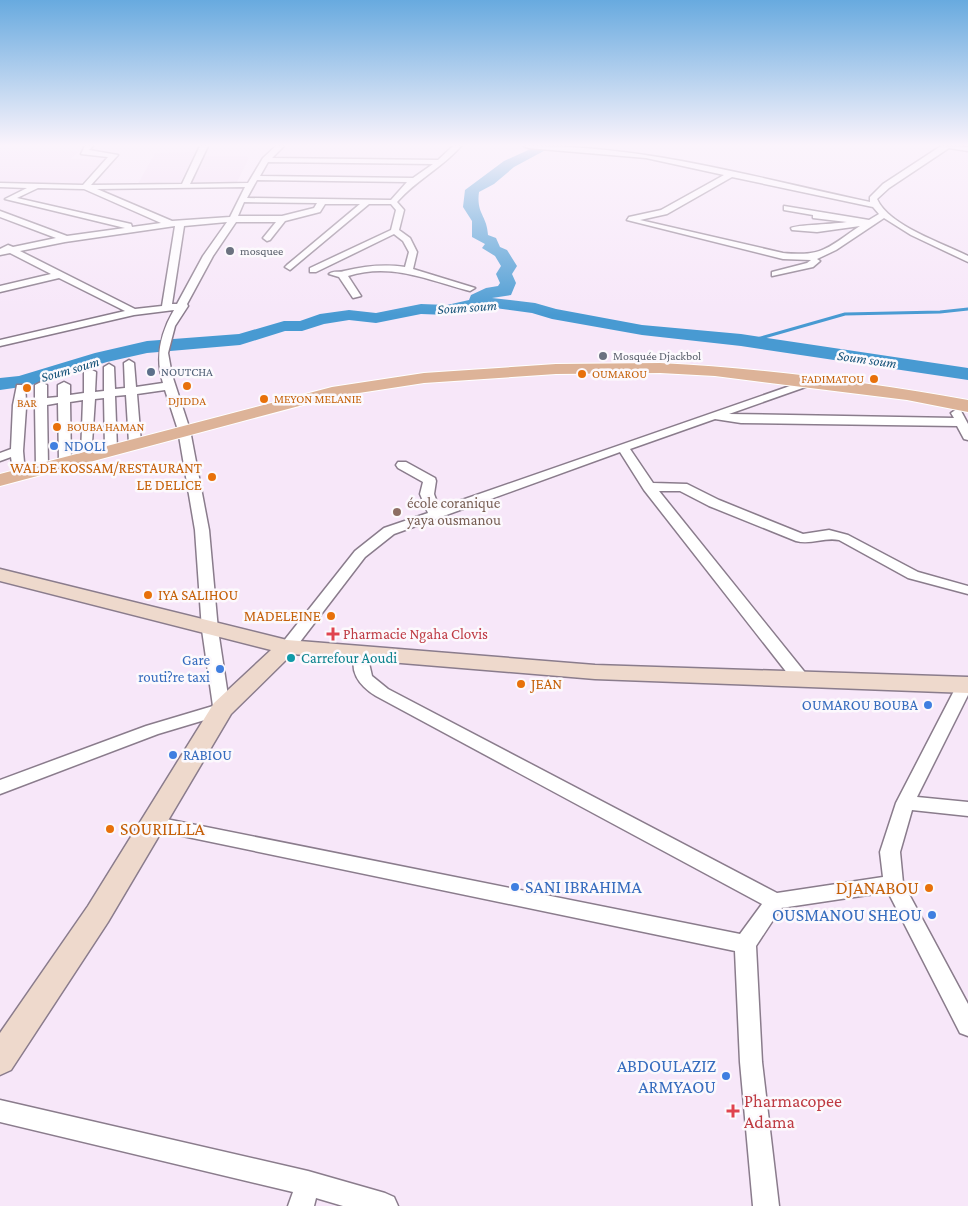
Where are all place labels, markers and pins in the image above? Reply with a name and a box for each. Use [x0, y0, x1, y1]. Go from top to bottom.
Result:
place label: mosquee [240, 244, 283, 258]
marker: mosquee [224, 245, 236, 257]
place label: Mosquée Djackbol [613, 349, 701, 363]
marker: Mosquée Djackbol [597, 350, 609, 362]
place label: NOUTCHA [161, 365, 213, 379]
marker: NOUTCHA [145, 366, 157, 378]
place label: OUMAROU [592, 367, 647, 381]
marker: OUMAROU [576, 368, 588, 380]
place label: FADIMATOU [801, 372, 864, 386]
marker: FADIMATOU [868, 373, 880, 385]
marker: DJIDDA [181, 380, 193, 392]
marker: BAR [21, 382, 33, 394]
place label: MEYON MELANIE [274, 392, 362, 406]
marker: MEYON MELANIE [258, 393, 270, 405]
place label: DJIDDA [168, 394, 206, 408]
place label: BAR [17, 396, 37, 410]
place label: BOUBA HAMAN [67, 420, 144, 434]
marker: BOUBA HAMAN [51, 421, 63, 433]
place label: NDOLI [64, 438, 106, 454]
marker: NDOLI [48, 440, 60, 452]
place label: WALDE KOSSAM/RESTAURANT LE DELICE [10, 460, 202, 493]
marker: WALDE KOSSAM/RESTAURANT LE DELICE [206, 471, 218, 483]
place label: école coranique yaya ousmanou [406, 495, 501, 529]
marker: école coranique yaya ousmanou [391, 506, 403, 518]
place label: IYA SALIHOU [158, 587, 239, 603]
marker: IYA SALIHOU [142, 589, 154, 601]
place label: MADELEINE [244, 608, 321, 624]
marker: MADELEINE [325, 610, 337, 622]
place label: Pharmacie Ngaha Clovis [343, 626, 488, 643]
marker: Pharmacie Ngaha Clovis [327, 628, 339, 640]
place label: Carrefour Aoudi [301, 650, 397, 666]
place label: Gare routi?re taxi [138, 652, 210, 685]
marker: Carrefour Aoudi [285, 652, 297, 664]
marker: Gare routi?re taxi [214, 663, 226, 675]
place label: JEAN [529, 676, 562, 693]
marker: JEAN [515, 678, 527, 690]
place label: OUMAROU BOUBA [802, 697, 918, 713]
marker: OUMAROU BOUBA [922, 699, 934, 711]
place label: RABIOU [183, 747, 232, 763]
marker: RABIOU [167, 749, 179, 761]
place label: SOURILLLA [120, 819, 206, 839]
marker: SOURILLLA [104, 823, 116, 835]
place label: SANI IBRAHIMA [525, 877, 643, 897]
place label: DJANABOU [836, 878, 919, 898]
marker: SANI IBRAHIMA [509, 881, 521, 893]
marker: DJANABOU [923, 882, 935, 894]
place label: OUSMANOU SHEOU [772, 905, 922, 925]
marker: OUSMANOU SHEOU [926, 909, 938, 921]
place label: ABDOULAZIZ ARMYAOU [617, 1056, 716, 1097]
marker: ABDOULAZIZ ARMYAOU [720, 1070, 732, 1082]
place label: Pharmacopee Adama [744, 1091, 842, 1132]
marker: Pharmacopee Adama [726, 1104, 740, 1118]

